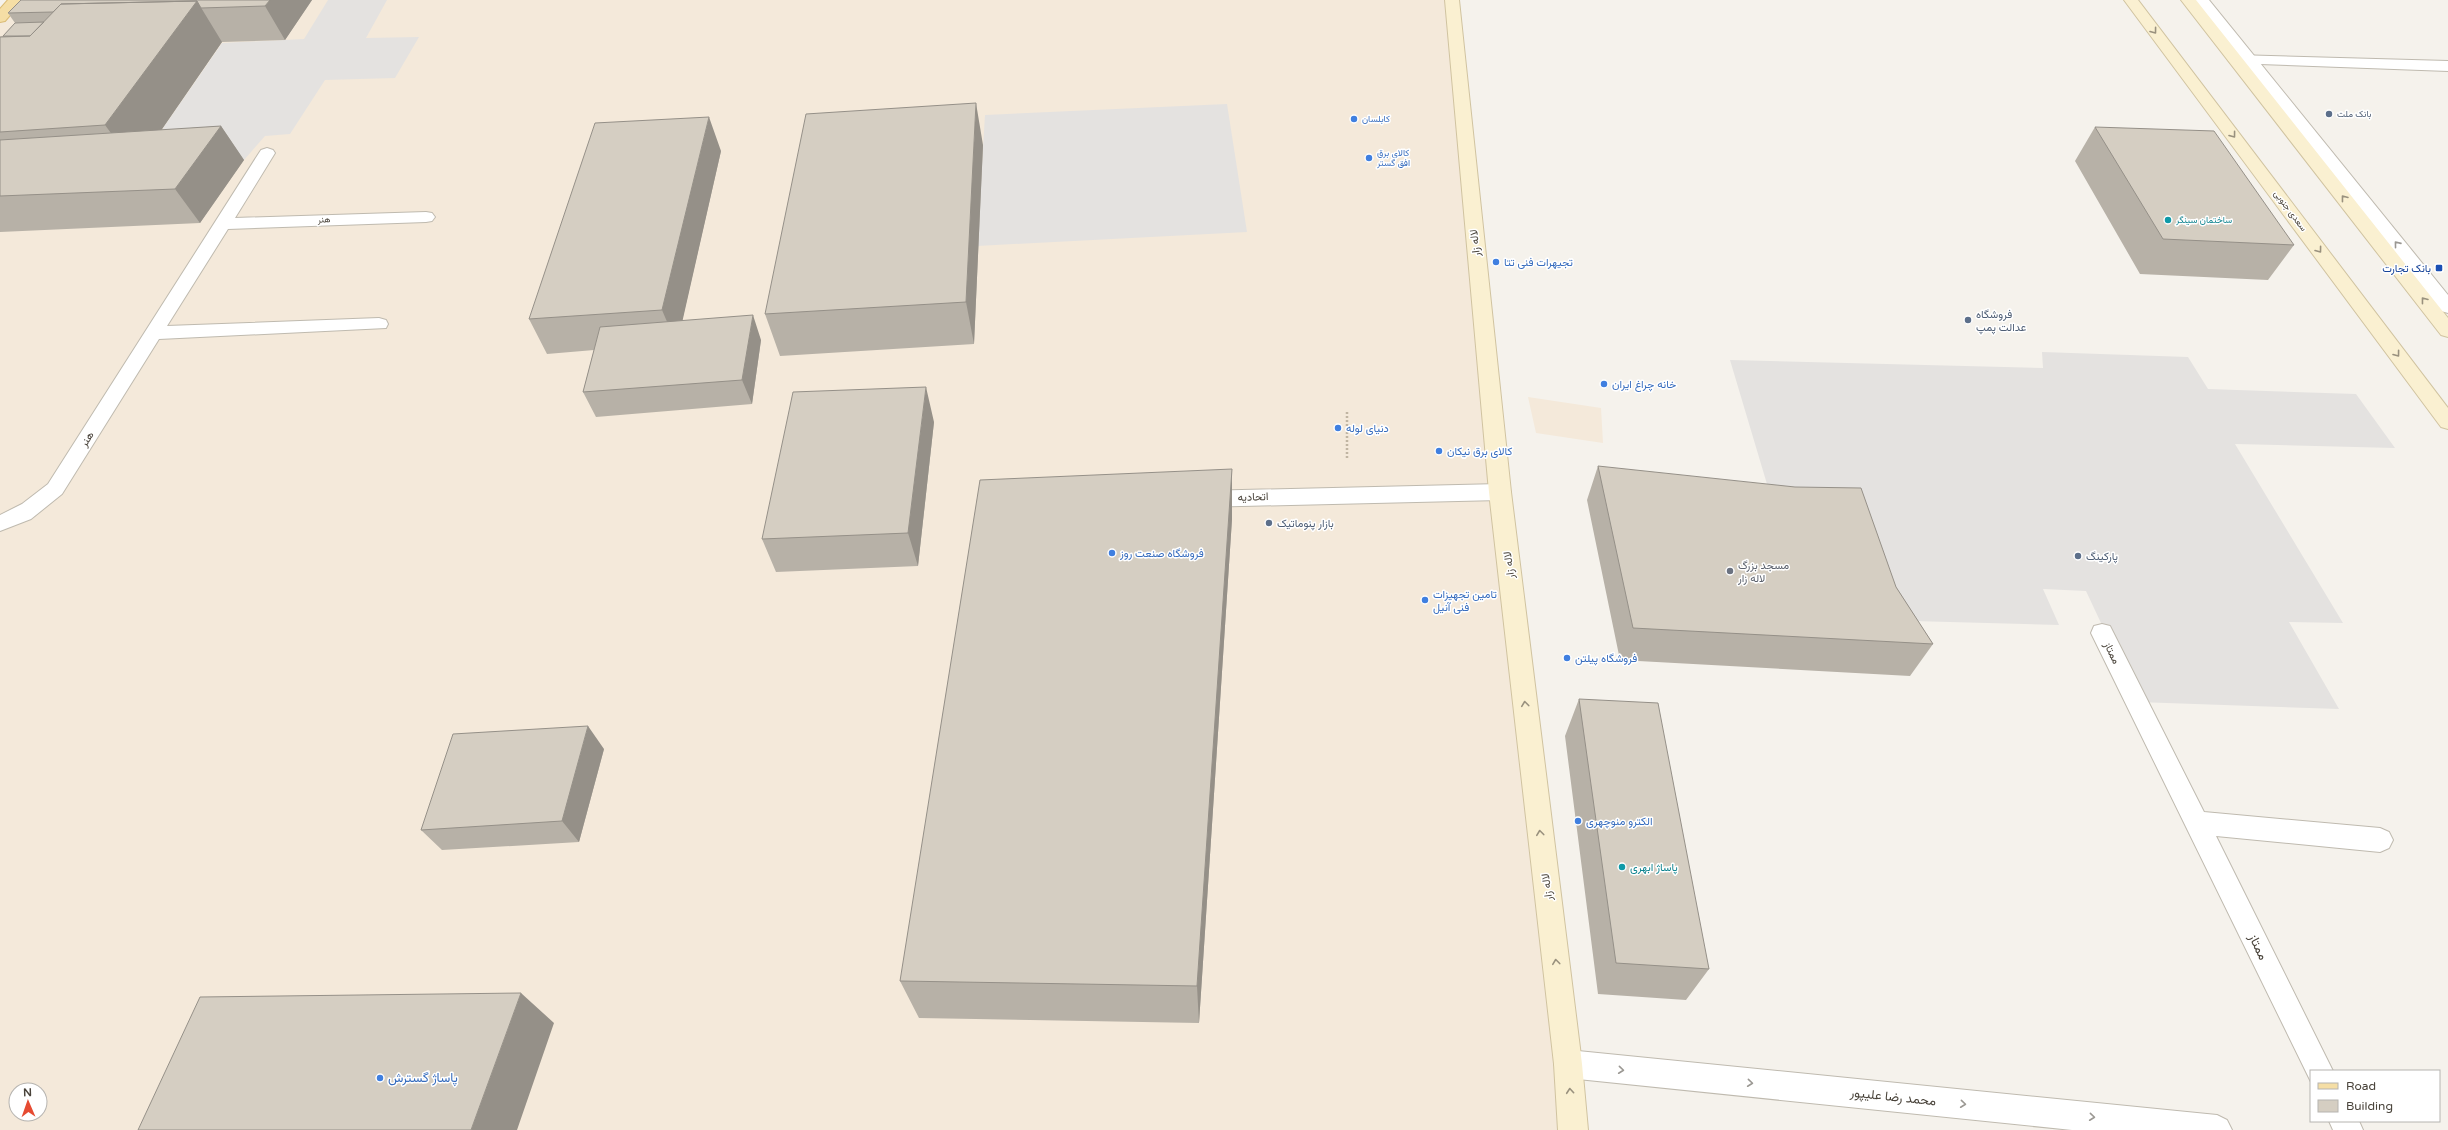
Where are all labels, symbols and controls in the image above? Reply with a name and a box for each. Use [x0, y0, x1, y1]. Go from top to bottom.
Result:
one-way arrow [2150, 27, 2157, 34]
marker: بانک ملت [2324, 109, 2334, 119]
place label: بانک ملت [2337, 109, 2372, 120]
marker: کابلسان [1349, 114, 1359, 124]
place label: کابلسان [1362, 114, 1390, 125]
one-way arrow [2228, 131, 2235, 138]
place label: کالای برق افق گستر [1376, 148, 1410, 169]
marker: کالای برق افق گستر [1364, 153, 1374, 163]
street label: سعدی جنوبی [2271, 188, 2309, 234]
one-way arrow [2342, 195, 2349, 202]
street label: هنر [316, 214, 331, 226]
marker: ساختمان سینگر [2163, 215, 2173, 225]
place label: ساختمان سینگر [2175, 215, 2232, 226]
street label: لاله زار [1467, 229, 1483, 258]
one-way arrow [2395, 241, 2402, 248]
one-way arrow [2314, 246, 2321, 253]
place label: تجیهرات فنی تتا [1504, 256, 1574, 269]
marker: تجیهرات فنی تتا [1491, 257, 1501, 267]
place label: بانک تجارت [2382, 262, 2431, 275]
marker: بانک تجارت [2434, 263, 2444, 273]
one-way arrow [2422, 298, 2429, 305]
place label: فروشگاه عدالت پمپ [1976, 308, 2027, 335]
marker: فروشگاه عدالت پمپ [1963, 315, 1973, 325]
one-way arrow [2392, 350, 2399, 357]
place label: خانه چراغ ایران [1612, 378, 1676, 392]
marker: خانه چراغ ایران [1599, 379, 1609, 389]
place label: دنیای لوله [1346, 422, 1389, 435]
marker: دنیای لوله [1333, 423, 1343, 433]
street label: هنر [77, 429, 97, 450]
place label: کالای برق نیکان [1447, 445, 1512, 458]
marker: کالای برق نیکان [1434, 446, 1444, 456]
street label: اتحادیه [1237, 490, 1269, 504]
place label: بازار پنوماتیک [1277, 517, 1334, 531]
marker: بازار پنوماتیک [1264, 518, 1274, 528]
place label: فروشگاه صنعت روز [1119, 547, 1204, 560]
marker: فروشگاه صنعت روز [1107, 548, 1117, 558]
place label: پارکینگ [2086, 550, 2118, 564]
street label: لاله زار [1501, 551, 1517, 580]
marker: پارکینگ [2073, 551, 2083, 561]
place label: مسجد بزرگ لاله زار [1737, 559, 1789, 585]
marker: مسجد بزرگ لاله زار [1725, 566, 1735, 576]
place label: تامین تجهیزات فنی آنیل [1433, 588, 1497, 614]
marker: تامین تجهیزات فنی آنیل [1420, 595, 1430, 605]
street label: ممتاز [2101, 639, 2123, 666]
place label: فروشگاه پیلتن [1575, 652, 1637, 666]
marker: فروشگاه پیلتن [1562, 653, 1572, 663]
one-way arrow [1521, 701, 1530, 707]
place label: الکترو منوچهری [1586, 815, 1652, 829]
marker: الکترو منوچهری [1573, 816, 1583, 826]
one-way arrow [1536, 830, 1545, 836]
place label: پاساژ ابهری [1630, 861, 1678, 875]
marker: پاساژ ابهری [1617, 862, 1627, 872]
street label: لاله زار [1539, 873, 1555, 902]
street label: ممتاز [2244, 930, 2271, 963]
one-way arrow [1552, 959, 1561, 965]
one-way arrow [1618, 1065, 1624, 1074]
place label: پاساژ گسترش [388, 1070, 458, 1087]
legend [2310, 1070, 2440, 1122]
marker: پاساژ گسترش [375, 1073, 385, 1083]
one-way arrow [1747, 1078, 1753, 1087]
text: Road [2346, 1079, 2376, 1093]
north arrow [8, 1082, 48, 1122]
street label: محمد رضا علیپور [1848, 1084, 1937, 1110]
text: N [23, 1086, 32, 1099]
one-way arrow [1566, 1088, 1575, 1094]
text: Building [2346, 1099, 2393, 1113]
one-way arrow [1960, 1100, 1966, 1109]
one-way arrow [2089, 1113, 2095, 1122]

